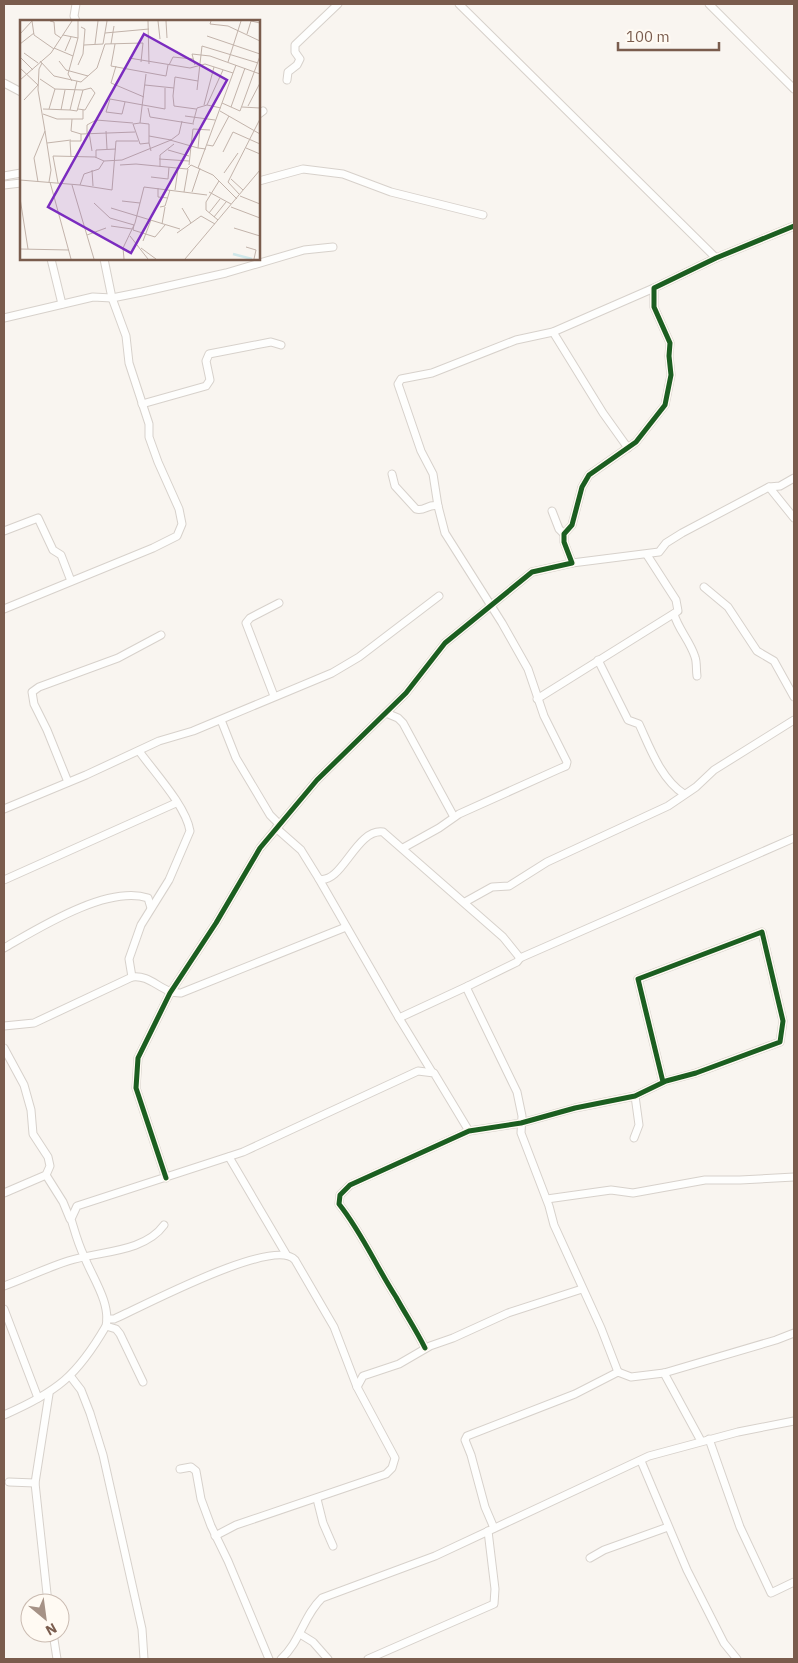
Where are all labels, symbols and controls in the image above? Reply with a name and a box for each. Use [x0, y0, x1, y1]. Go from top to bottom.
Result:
inset map [20, 20, 260, 260]
scale bar [618, 20, 719, 52]
text: 100 m [626, 27, 670, 46]
north arrow [20, 1593, 70, 1643]
text: N [43, 1619, 60, 1640]

